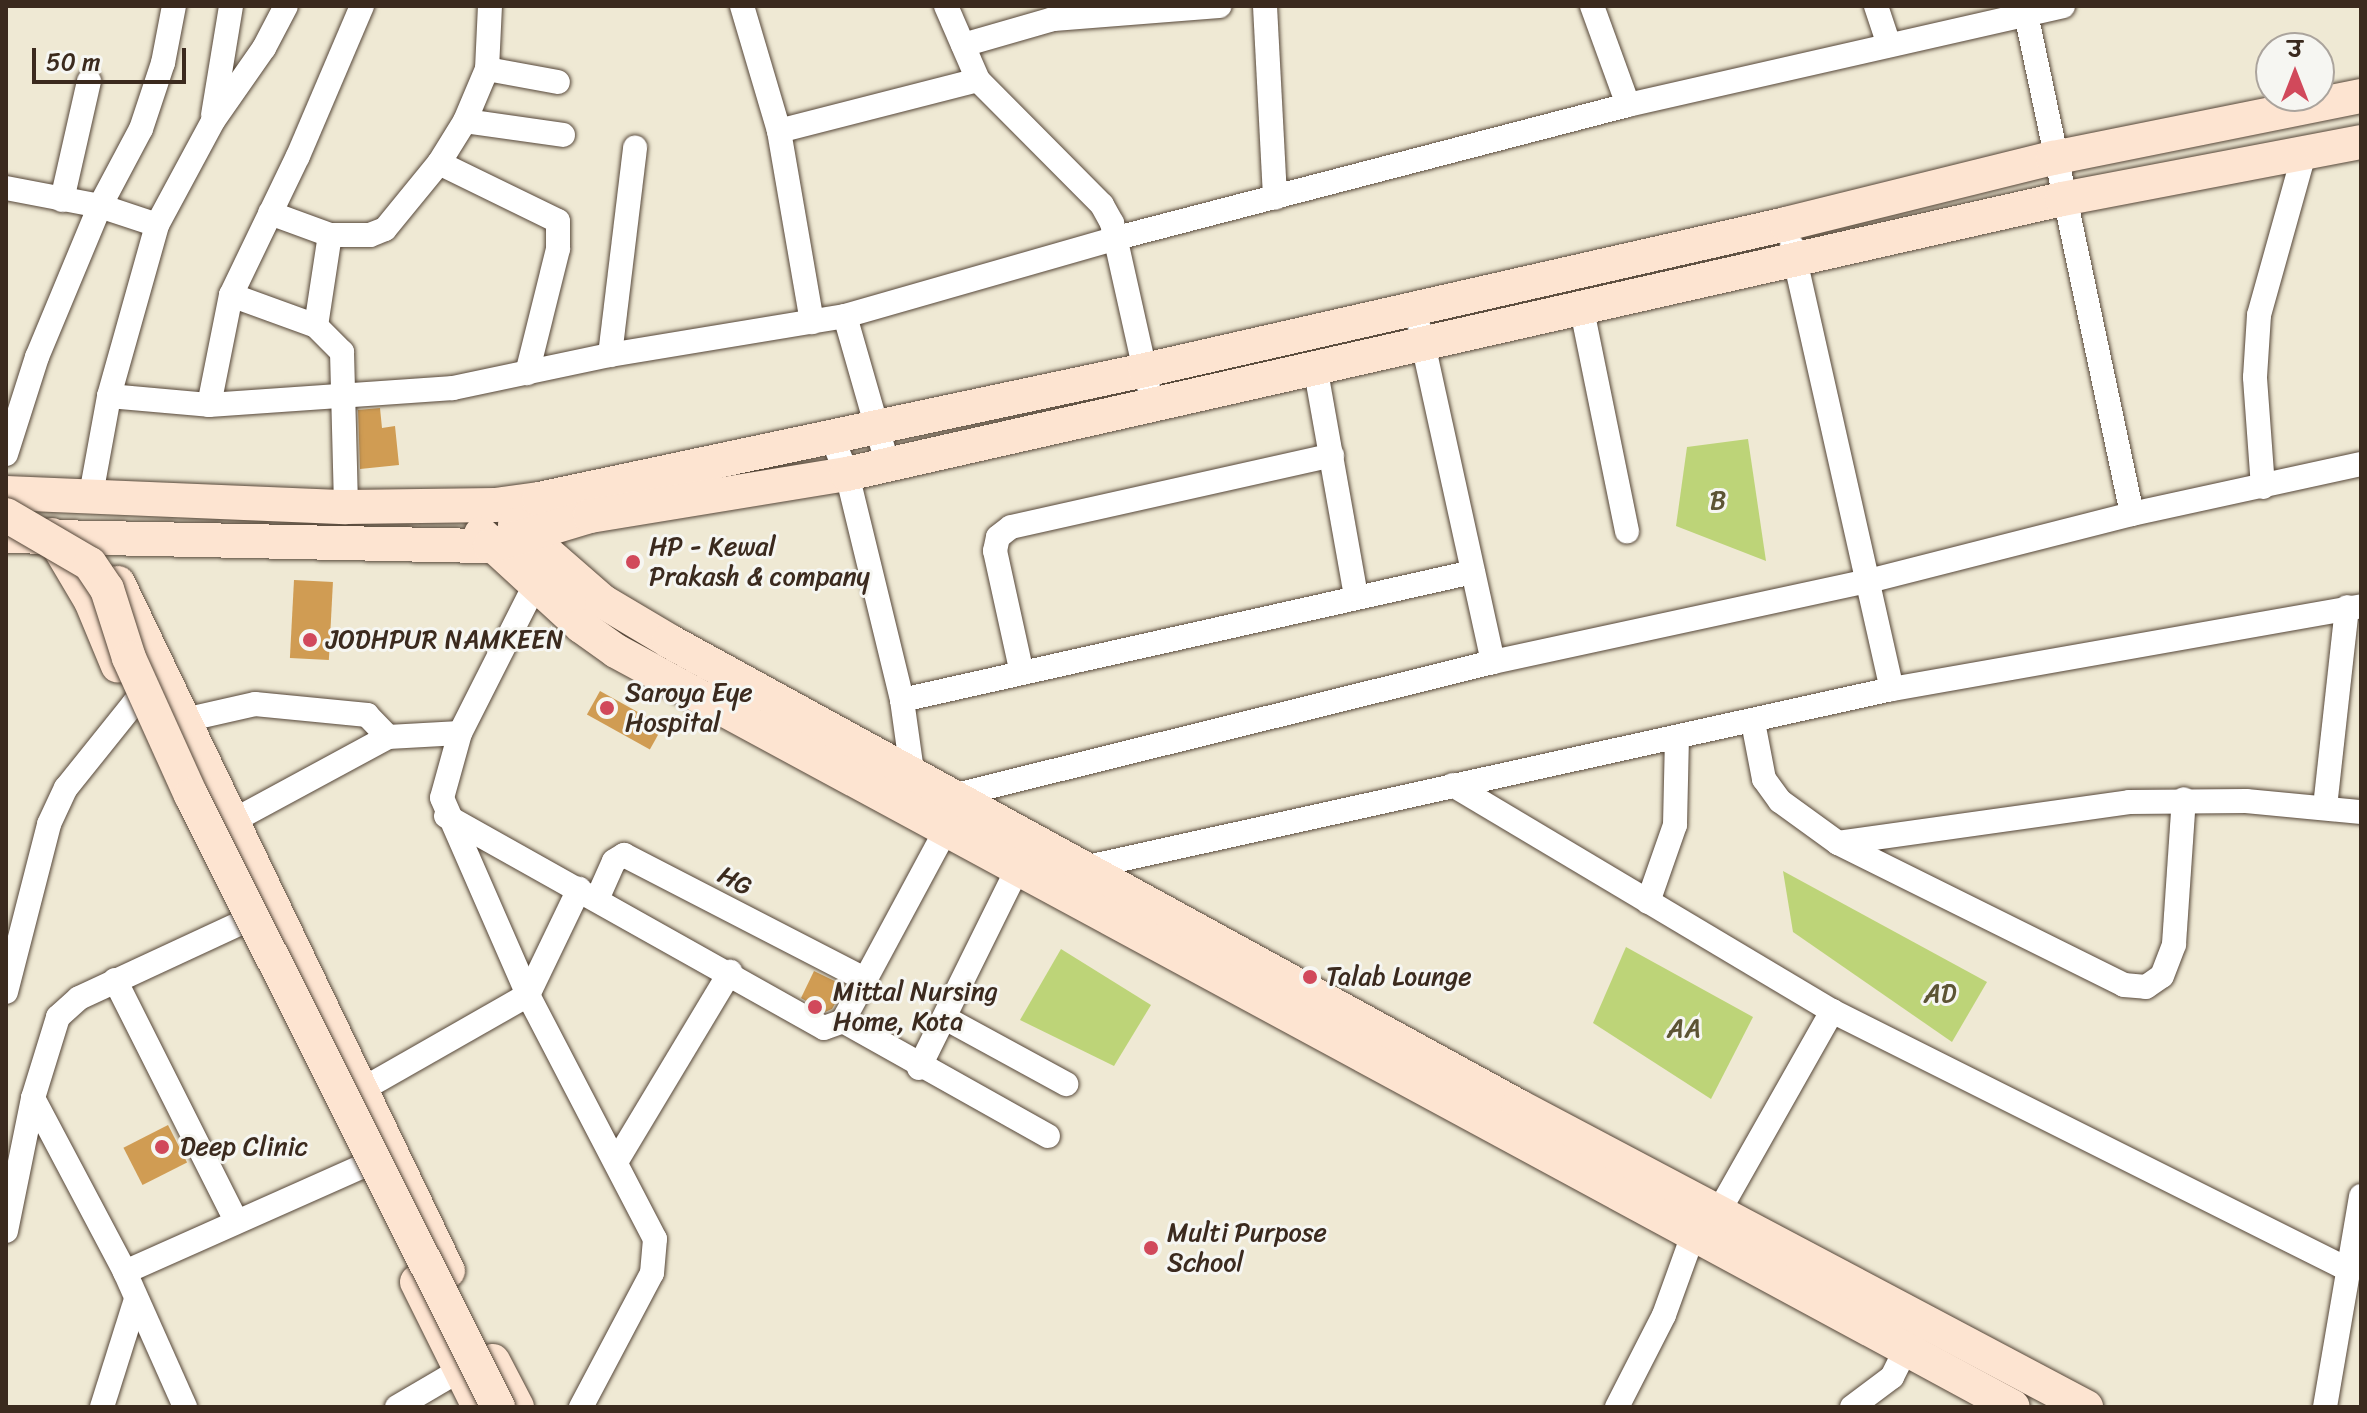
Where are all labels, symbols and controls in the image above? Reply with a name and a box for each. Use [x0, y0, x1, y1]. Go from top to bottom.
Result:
text: उ [2288, 30, 2302, 69]
scale bar [36, 32, 190, 82]
north arrow [2255, 32, 2335, 112]
text: 50 m [46, 41, 101, 83]
park label: B [1710, 485, 1726, 517]
place label: HP - Kewal Prakash & company [649, 531, 870, 592]
marker: HP - Kewal Prakash & company [624, 553, 642, 571]
place label: JODHPUR NAMKEEN [326, 624, 564, 656]
marker: JODHPUR NAMKEEN [301, 631, 319, 649]
place label: Saroya Eye Hospital [625, 677, 753, 738]
marker: Saroya Eye Hospital [596, 697, 618, 719]
street label: HG [713, 859, 757, 903]
place label: Talab Lounge [1326, 961, 1471, 993]
marker: Talab Lounge [1301, 968, 1319, 986]
place label: Mittal Nursing Home, Kota [833, 976, 999, 1038]
park label: AD [1924, 978, 1956, 1010]
marker: Mittal Nursing Home, Kota [804, 996, 826, 1018]
park label: AA [1667, 1013, 1701, 1045]
place label: Deep Clinic [180, 1131, 308, 1163]
marker: Deep Clinic [151, 1136, 173, 1158]
place label: Multi Purpose School [1167, 1217, 1325, 1278]
marker: Multi Purpose School [1142, 1239, 1160, 1257]

